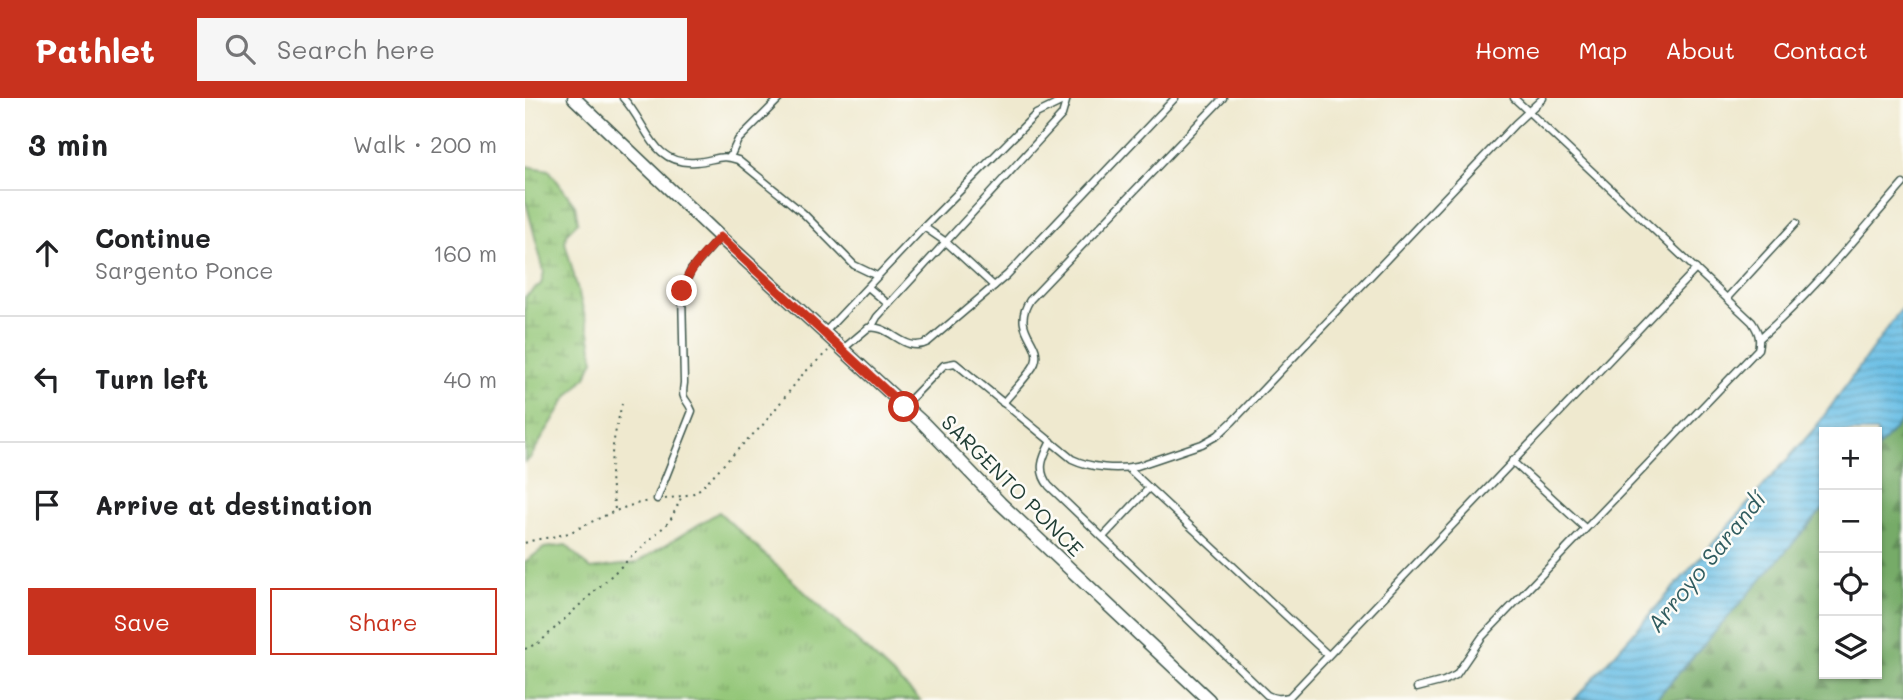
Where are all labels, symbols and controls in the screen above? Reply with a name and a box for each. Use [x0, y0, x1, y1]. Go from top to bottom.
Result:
search box [197, 18, 687, 81]
text: Pathlet [35, 28, 155, 71]
icon: search [221, 30, 259, 68]
text: Search here [277, 32, 435, 66]
text: Home [1475, 34, 1540, 65]
text: Map [1578, 34, 1627, 65]
text: About [1665, 34, 1735, 65]
text: Contact [1773, 34, 1868, 65]
text: 3 min [28, 124, 108, 164]
text: Walk · 200 m [353, 129, 497, 159]
text: Continue [95, 221, 211, 255]
icon: ahead [28, 234, 66, 272]
text: 160 m [433, 238, 497, 268]
text: Sargento Ponce [95, 255, 273, 285]
route end [666, 275, 697, 306]
icon: left [28, 360, 66, 398]
text: Turn left [95, 362, 208, 396]
text: 40 m [444, 364, 497, 394]
route start [888, 391, 919, 422]
street label: SARGENTO PONCE [936, 408, 1090, 562]
map controls [1819, 427, 1882, 679]
button: + [1819, 427, 1882, 490]
water label: Arroyo Sarandí [1640, 484, 1773, 638]
icon: arrive [28, 486, 66, 524]
text: Arrive at destination [95, 488, 372, 522]
button: − [1819, 490, 1882, 553]
button: locate [1819, 553, 1882, 616]
button: Save [28, 588, 256, 655]
button: Share [270, 588, 497, 655]
button: layers [1819, 616, 1882, 679]

